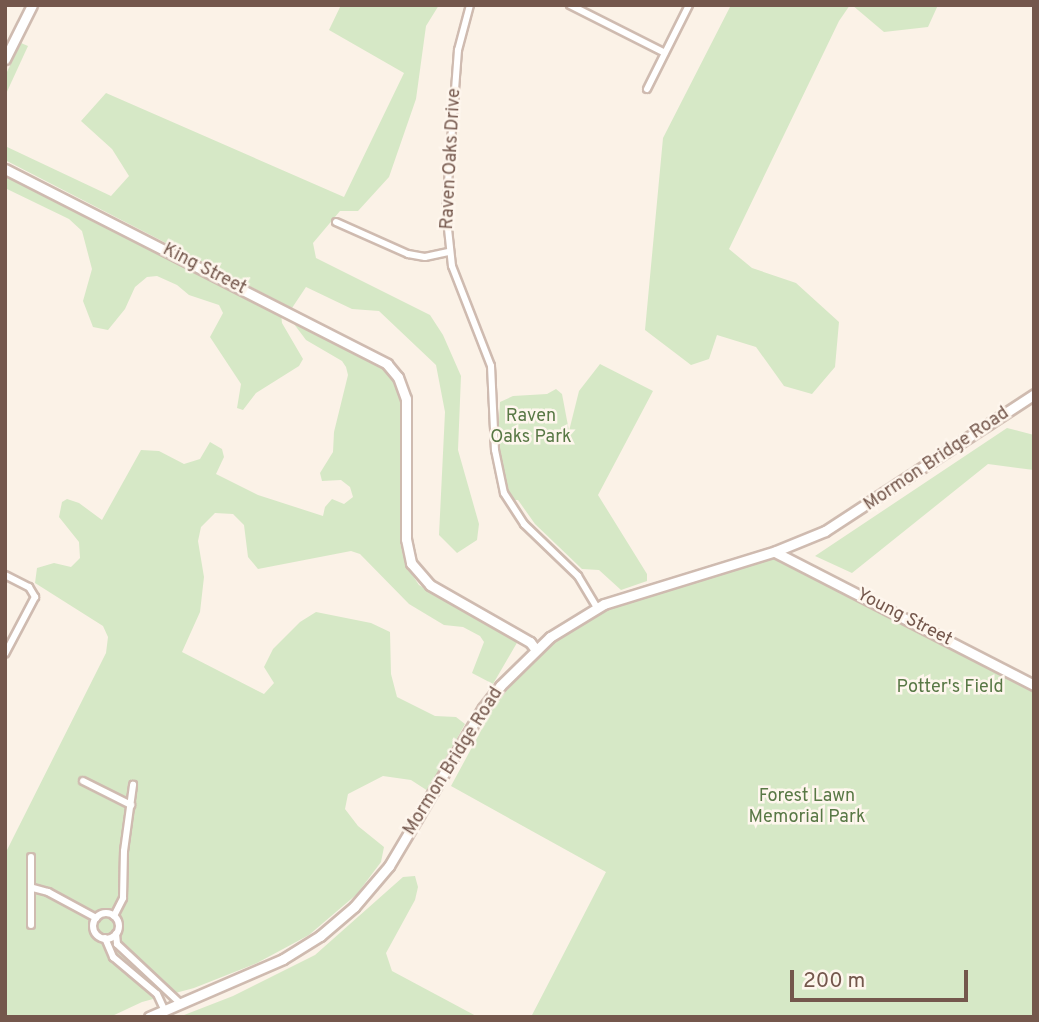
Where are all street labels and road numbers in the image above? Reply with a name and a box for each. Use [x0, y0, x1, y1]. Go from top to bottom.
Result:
street label: Raven Oaks Drive [438, 88, 466, 230]
street label: King Street [159, 240, 249, 300]
street label: Mormon Bridge Road [860, 403, 1014, 517]
street label: Young Street [853, 585, 955, 651]
street label: Mormon Bridge Road [400, 684, 508, 840]

